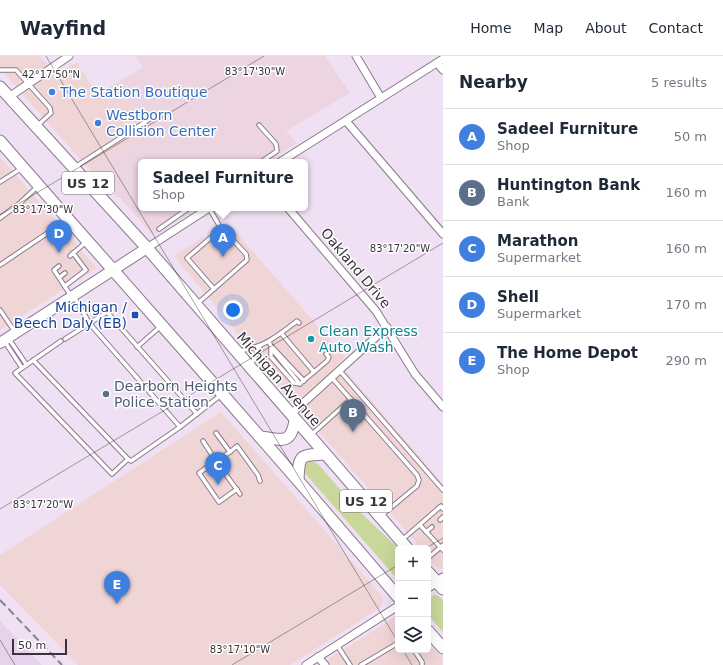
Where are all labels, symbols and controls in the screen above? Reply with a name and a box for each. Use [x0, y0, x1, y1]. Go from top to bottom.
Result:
text: Wayfind [20, 17, 106, 39]
text: Home [470, 20, 512, 36]
text: Map [534, 20, 563, 36]
text: About [585, 20, 627, 36]
text: Contact [649, 20, 703, 36]
text: 83°17'30"W [225, 66, 285, 77]
text: 42°17'50"N [22, 69, 80, 80]
text: Nearby [459, 72, 528, 92]
text: 5 results [651, 75, 707, 90]
place label: The Station Boutique [59, 84, 208, 100]
marker: The Station Boutique [47, 87, 57, 97]
place label: Westborn Collision Center [106, 107, 216, 139]
marker: Westborn Collision Center [93, 118, 103, 128]
text: Sadeel Furniture [497, 120, 638, 138]
text: A [467, 129, 477, 144]
text: 50 m [674, 129, 707, 144]
text: Shop [497, 138, 530, 153]
popup [138, 159, 308, 211]
text: Sadeel Furniture [152, 169, 294, 187]
road number: US 12 [62, 172, 114, 194]
text: Huntington Bank [497, 176, 640, 194]
text: B [467, 185, 477, 200]
text: 160 m [665, 185, 707, 200]
text: Shop [152, 187, 185, 202]
text: Bank [497, 194, 530, 209]
text: 83°17'30"W [13, 204, 73, 215]
pin: D [46, 220, 72, 253]
pin: A [210, 224, 236, 257]
street label: Oakland Drive [318, 225, 394, 311]
text: Marathon [497, 232, 578, 250]
text: C [467, 241, 477, 256]
text: 160 m [665, 241, 707, 256]
text: 83°17'20"W [370, 243, 430, 254]
text: Supermarket [497, 250, 581, 265]
text: Shell [497, 288, 539, 306]
text: D [467, 297, 477, 312]
text: 170 m [665, 297, 707, 312]
place label: Michigan / Beech Daly (EB) [14, 299, 127, 331]
your location [223, 300, 243, 320]
text: Supermarket [497, 306, 581, 321]
marker: Michigan / Beech Daly (EB) [130, 310, 140, 320]
place label: Clean Express Auto Wash [319, 323, 418, 355]
street label: Michigan Avenue [234, 329, 324, 429]
marker: Clean Express Auto Wash [306, 334, 316, 344]
text: The Home Depot [497, 344, 638, 362]
text: E [468, 353, 476, 368]
text: 290 m [665, 353, 707, 368]
text: Shop [497, 362, 530, 377]
place label: Dearborn Heights Police Station [114, 378, 238, 410]
marker: Dearborn Heights Police Station [101, 389, 111, 399]
pin: B [340, 399, 366, 432]
pin: C [205, 452, 231, 485]
road number: US 12 [340, 490, 392, 512]
text: 83°17'20"W [13, 499, 73, 510]
map controls [395, 545, 431, 653]
button: + [395, 545, 431, 581]
pin: E [104, 571, 130, 604]
button: − [395, 581, 431, 617]
button: layers [395, 617, 431, 653]
scale bar [12, 637, 67, 656]
text: 50 m [18, 639, 46, 652]
text: 83°17'10"W [210, 644, 270, 655]

